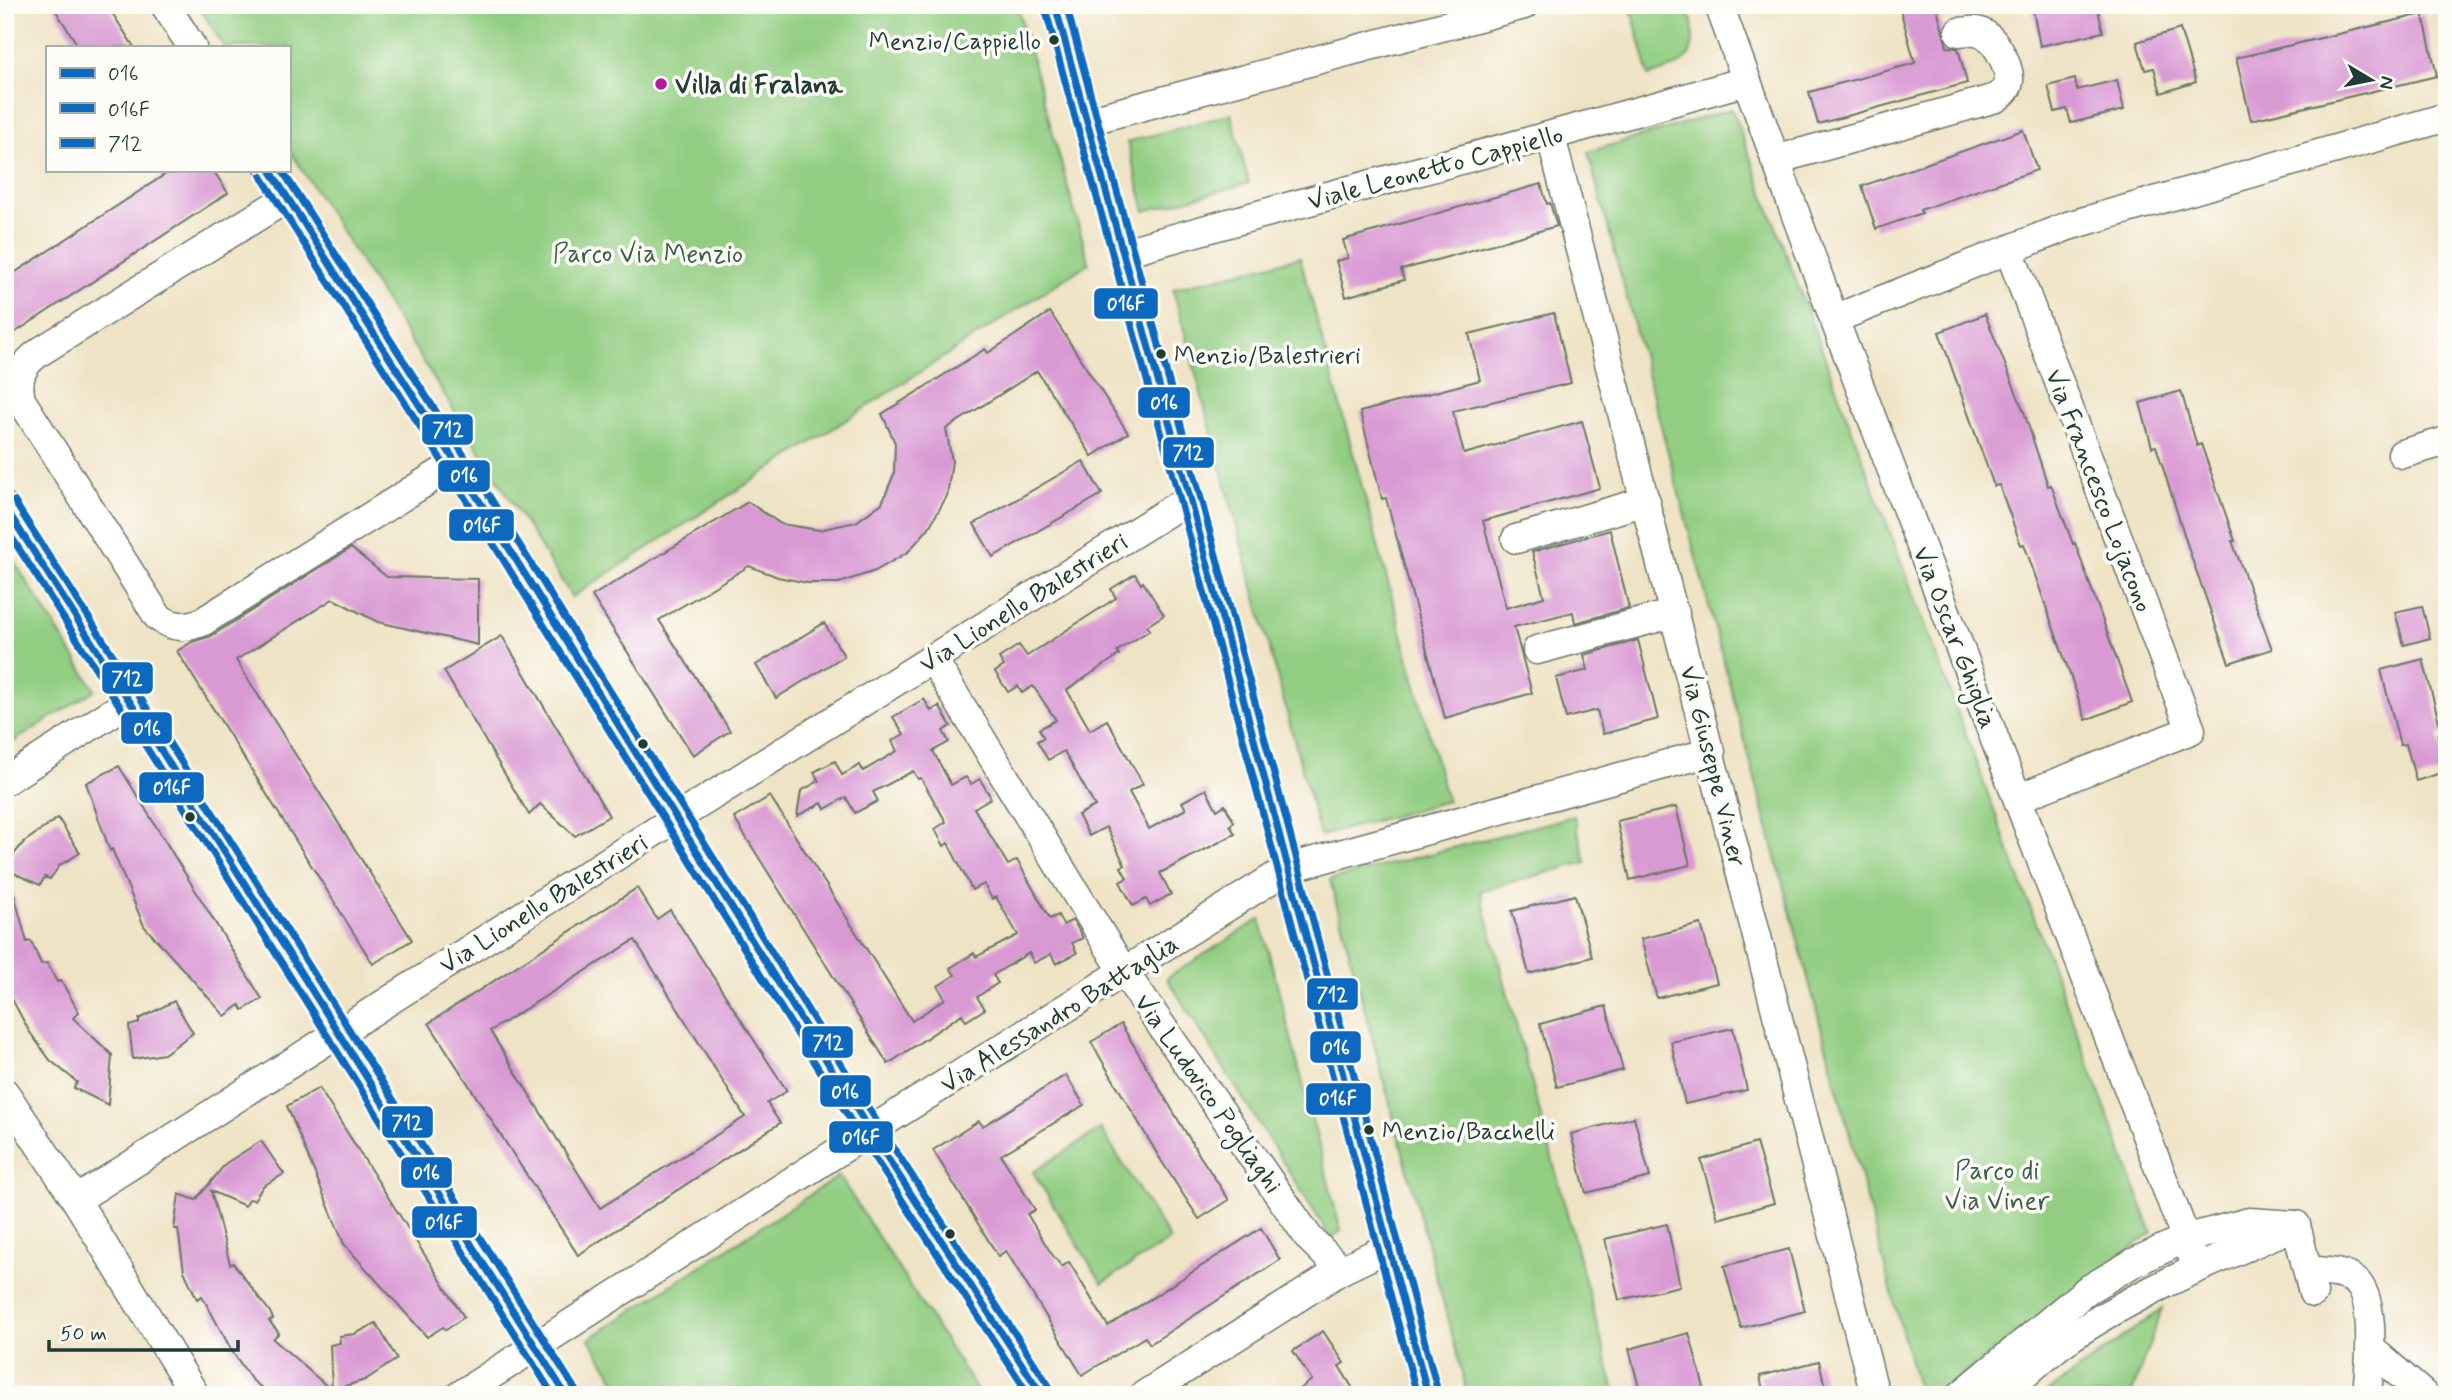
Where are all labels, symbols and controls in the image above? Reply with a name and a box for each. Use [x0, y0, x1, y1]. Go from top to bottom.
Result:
place label: Menzio/Cappiello [869, 27, 1041, 58]
marker: Menzio/Cappiello [1047, 33, 1061, 47]
legend [46, 46, 290, 172]
north arrow [2336, 46, 2406, 116]
text: 016 [108, 60, 139, 88]
place label: Villa di Fralana [675, 69, 844, 103]
text: N [2373, 74, 2400, 91]
marker: Villa di Fralana [653, 76, 669, 92]
text: 016F [108, 96, 150, 124]
street label: Viale Leonetto Cappiello [1304, 118, 1567, 219]
text: 712 [108, 130, 142, 158]
park label: Parco Via Menzio [553, 238, 743, 272]
line badge: 016F [1093, 287, 1159, 320]
text: 016F [1107, 292, 1145, 317]
place label: Menzio/Balestrieri [1174, 341, 1360, 372]
marker: Menzio/Balestrieri [1154, 347, 1168, 361]
street label: Via Francesco Lojacono [2036, 364, 2160, 617]
line badge: 016 [1137, 386, 1191, 419]
text: 016 [1150, 391, 1178, 416]
line badge: 712 [421, 413, 474, 446]
text: 712 [432, 418, 464, 443]
line badge: 712 [1162, 436, 1215, 469]
text: 712 [1172, 441, 1204, 466]
line badge: 016 [437, 459, 491, 493]
text: 016 [450, 464, 478, 489]
line badge: 016F [448, 508, 515, 542]
text: 016F [463, 514, 501, 539]
street label: Via Lionello Balestrieri [913, 526, 1135, 682]
street label: Via Oscar Ghiglia [1902, 542, 2005, 735]
line badge: 712 [101, 661, 154, 695]
street label: Via Giuseppe Viner [1671, 662, 1754, 871]
text: 712 [111, 667, 143, 692]
line badge: 016 [120, 711, 173, 745]
text: 016 [133, 717, 161, 742]
unlabelled marker [636, 737, 650, 751]
line badge: 016F [138, 771, 205, 804]
text: 016F [153, 776, 191, 801]
unlabelled marker [183, 810, 197, 824]
street label: Via Lionello Balestrieri [433, 827, 655, 983]
street label: Via Alessandro Battaglia [934, 927, 1186, 1102]
line badge: 712 [1306, 977, 1359, 1011]
text: 712 [1316, 983, 1348, 1008]
street label: Via Ludovico Pogliaghi [1124, 987, 1289, 1202]
line badge: 712 [801, 1025, 854, 1059]
line badge: 016 [1309, 1030, 1362, 1064]
text: 712 [812, 1031, 844, 1056]
text: 016 [1322, 1036, 1350, 1061]
line badge: 016 [819, 1074, 872, 1108]
text: 016 [831, 1080, 859, 1105]
line badge: 016F [1305, 1082, 1372, 1116]
text: 016F [1319, 1087, 1357, 1112]
line badge: 712 [381, 1105, 434, 1139]
text: 712 [391, 1111, 423, 1136]
place label: Menzio/Bacchelli [1382, 1117, 1555, 1148]
line badge: 016F [828, 1120, 894, 1154]
marker: Menzio/Bacchelli [1362, 1123, 1376, 1137]
text: 016F [842, 1126, 880, 1151]
park label: Parco di Via Viner [1945, 1155, 2050, 1219]
line badge: 016 [400, 1156, 453, 1189]
text: 016 [412, 1161, 440, 1186]
line badge: 016F [411, 1205, 478, 1239]
text: 016F [425, 1211, 463, 1236]
unlabelled marker [943, 1227, 957, 1241]
scale bar [49, 1309, 238, 1353]
text: 50 m [60, 1320, 107, 1348]

